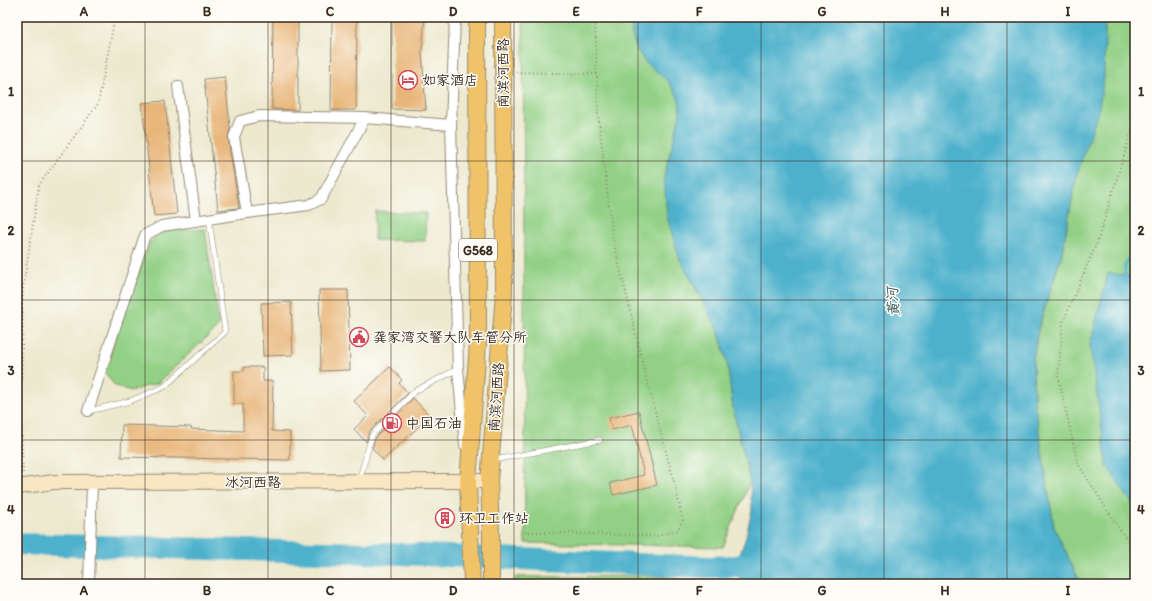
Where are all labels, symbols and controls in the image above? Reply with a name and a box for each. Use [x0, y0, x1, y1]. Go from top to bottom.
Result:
text: A [79, 4, 89, 19]
text: B [203, 4, 212, 19]
text: C [326, 4, 335, 19]
text: D [449, 4, 458, 19]
text: E [572, 4, 580, 19]
text: F [696, 4, 703, 19]
text: G [818, 4, 827, 19]
text: H [941, 4, 950, 19]
text: I [1066, 4, 1071, 19]
street label: 南滨河西路 [495, 38, 512, 108]
hotel icon: 如家酒店 [397, 69, 419, 91]
place label: 如家酒店 [422, 72, 478, 89]
text: 1 [8, 84, 14, 99]
text: 1 [1138, 84, 1144, 99]
text: 2 [8, 223, 15, 238]
text: 2 [1138, 223, 1145, 238]
road number: G568 [459, 239, 497, 261]
water label: 黄河 [883, 283, 903, 318]
public building icon: 龚家湾交警大队车管分所 [348, 326, 370, 348]
place label: 龚家湾交警大队车管分所 [373, 329, 527, 346]
street label: 南滨河西路 [486, 362, 507, 433]
text: 3 [7, 363, 15, 378]
text: 3 [1137, 363, 1145, 378]
fuel station icon: 中国石油 [381, 412, 403, 434]
place label: 中国石油 [406, 415, 462, 432]
street label: 冰河西路 [225, 474, 281, 491]
text: 4 [7, 502, 15, 517]
text: 4 [1137, 502, 1145, 517]
building icon: 环卫工作站 [434, 507, 456, 529]
place label: 环卫工作站 [459, 510, 529, 527]
text: A [79, 583, 89, 598]
text: B [203, 583, 212, 598]
text: C [326, 583, 335, 598]
text: D [449, 583, 458, 598]
text: E [572, 583, 580, 598]
text: F [696, 583, 703, 598]
text: G [818, 583, 827, 598]
text: H [941, 583, 950, 598]
text: I [1066, 583, 1071, 598]

